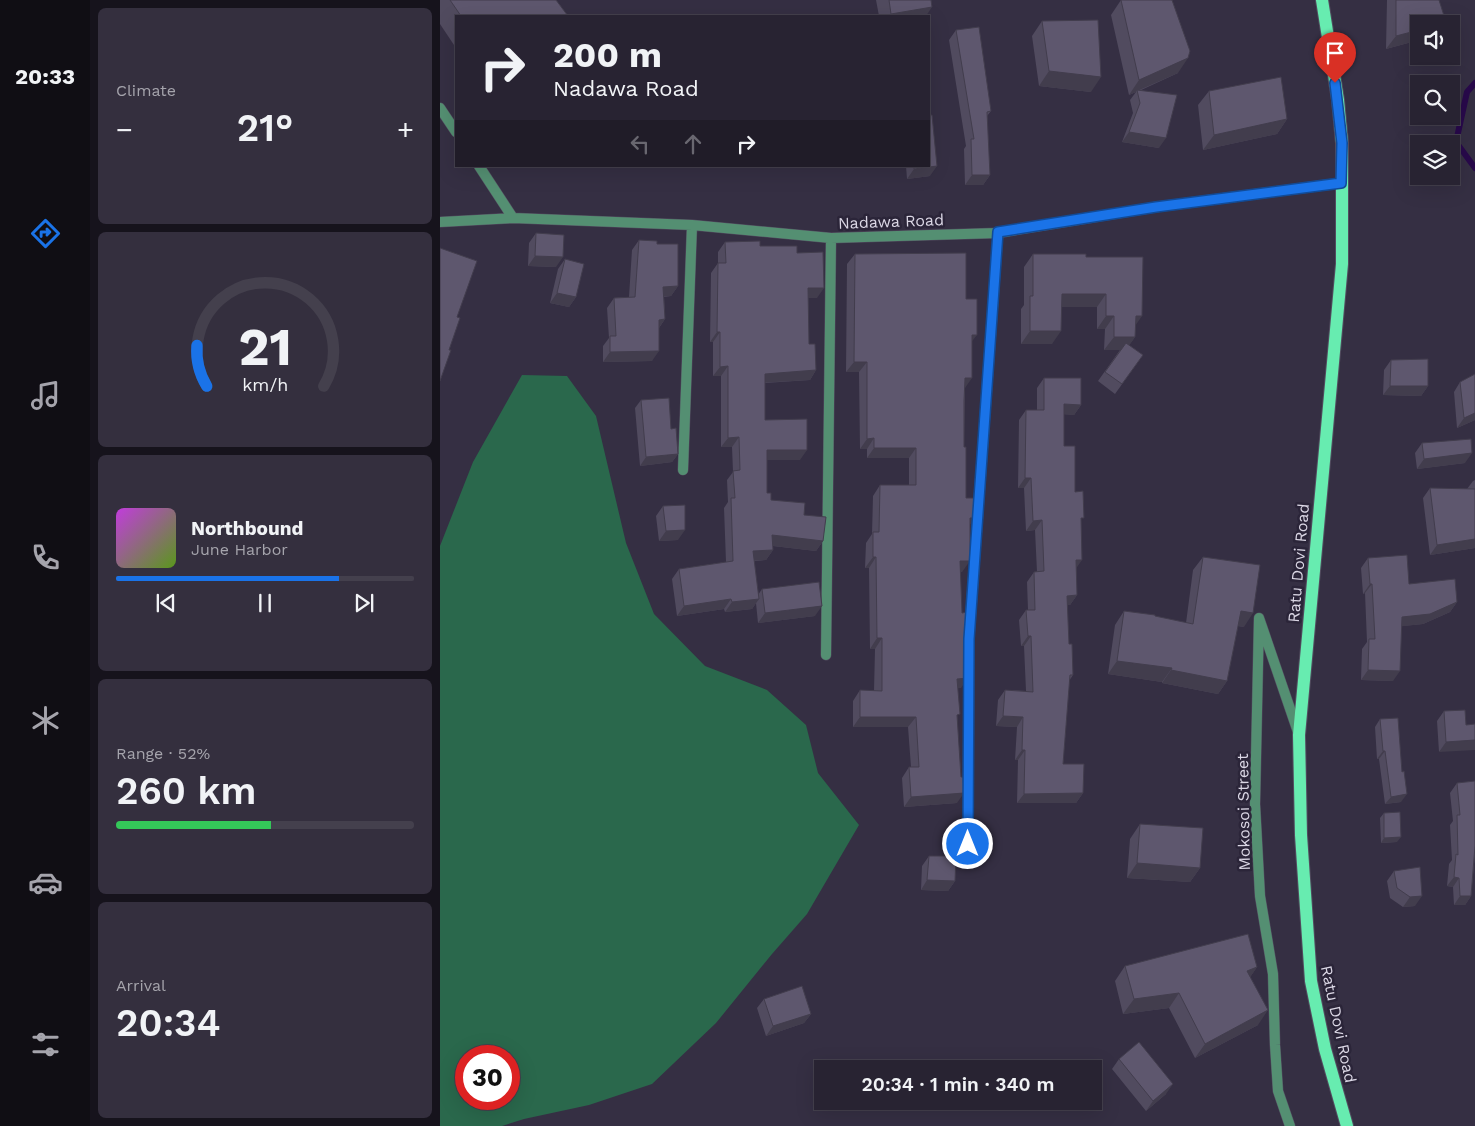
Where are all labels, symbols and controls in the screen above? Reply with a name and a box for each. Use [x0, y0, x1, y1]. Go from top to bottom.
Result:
map controls [1410, 15, 1460, 185]
button: sound [1410, 15, 1460, 65]
pin [1314, 32, 1356, 83]
text: 200 m [553, 34, 662, 76]
icon: right [470, 35, 535, 100]
icon: arrive [1321, 39, 1349, 67]
text: 20:33 [15, 64, 75, 89]
button: search [1410, 75, 1460, 125]
text: Nadawa Road [553, 76, 699, 101]
text: Climate [116, 81, 176, 100]
text: 21° [237, 106, 293, 150]
text: − [116, 113, 133, 146]
text: + [397, 113, 414, 146]
icon: left [626, 130, 654, 158]
icon: ahead [679, 130, 707, 158]
icon: right [732, 130, 760, 158]
button: layers [1410, 135, 1460, 185]
street label: Nadawa Road [838, 210, 944, 233]
icon: directions [28, 216, 63, 251]
text: 21 [238, 317, 292, 378]
text: km/h [242, 374, 288, 395]
icon: music [28, 378, 63, 413]
street label: Ratu Dovi Road [1284, 503, 1313, 623]
text: Northbound [191, 517, 303, 540]
icon: phone [28, 540, 63, 575]
text: June Harbor [191, 540, 288, 559]
icon: previous [152, 589, 180, 617]
icon: pause [251, 589, 279, 617]
icon: next [350, 589, 378, 617]
icon: climate [28, 703, 63, 738]
text: Range · 52% [116, 744, 210, 763]
street label: Mokosoi Street [1233, 753, 1254, 871]
text: 260 km [116, 769, 256, 813]
position arrow [941, 817, 993, 869]
icon: car [28, 865, 63, 900]
street label: Ratu Dovi Road [1317, 964, 1360, 1085]
text: Arrival [116, 976, 166, 995]
text: 20:34 [116, 1001, 220, 1045]
icon: filters [28, 1027, 63, 1062]
speed limit sign: 30 [455, 1045, 520, 1110]
text: 20:34 · 1 min · 340 m [862, 1073, 1054, 1096]

